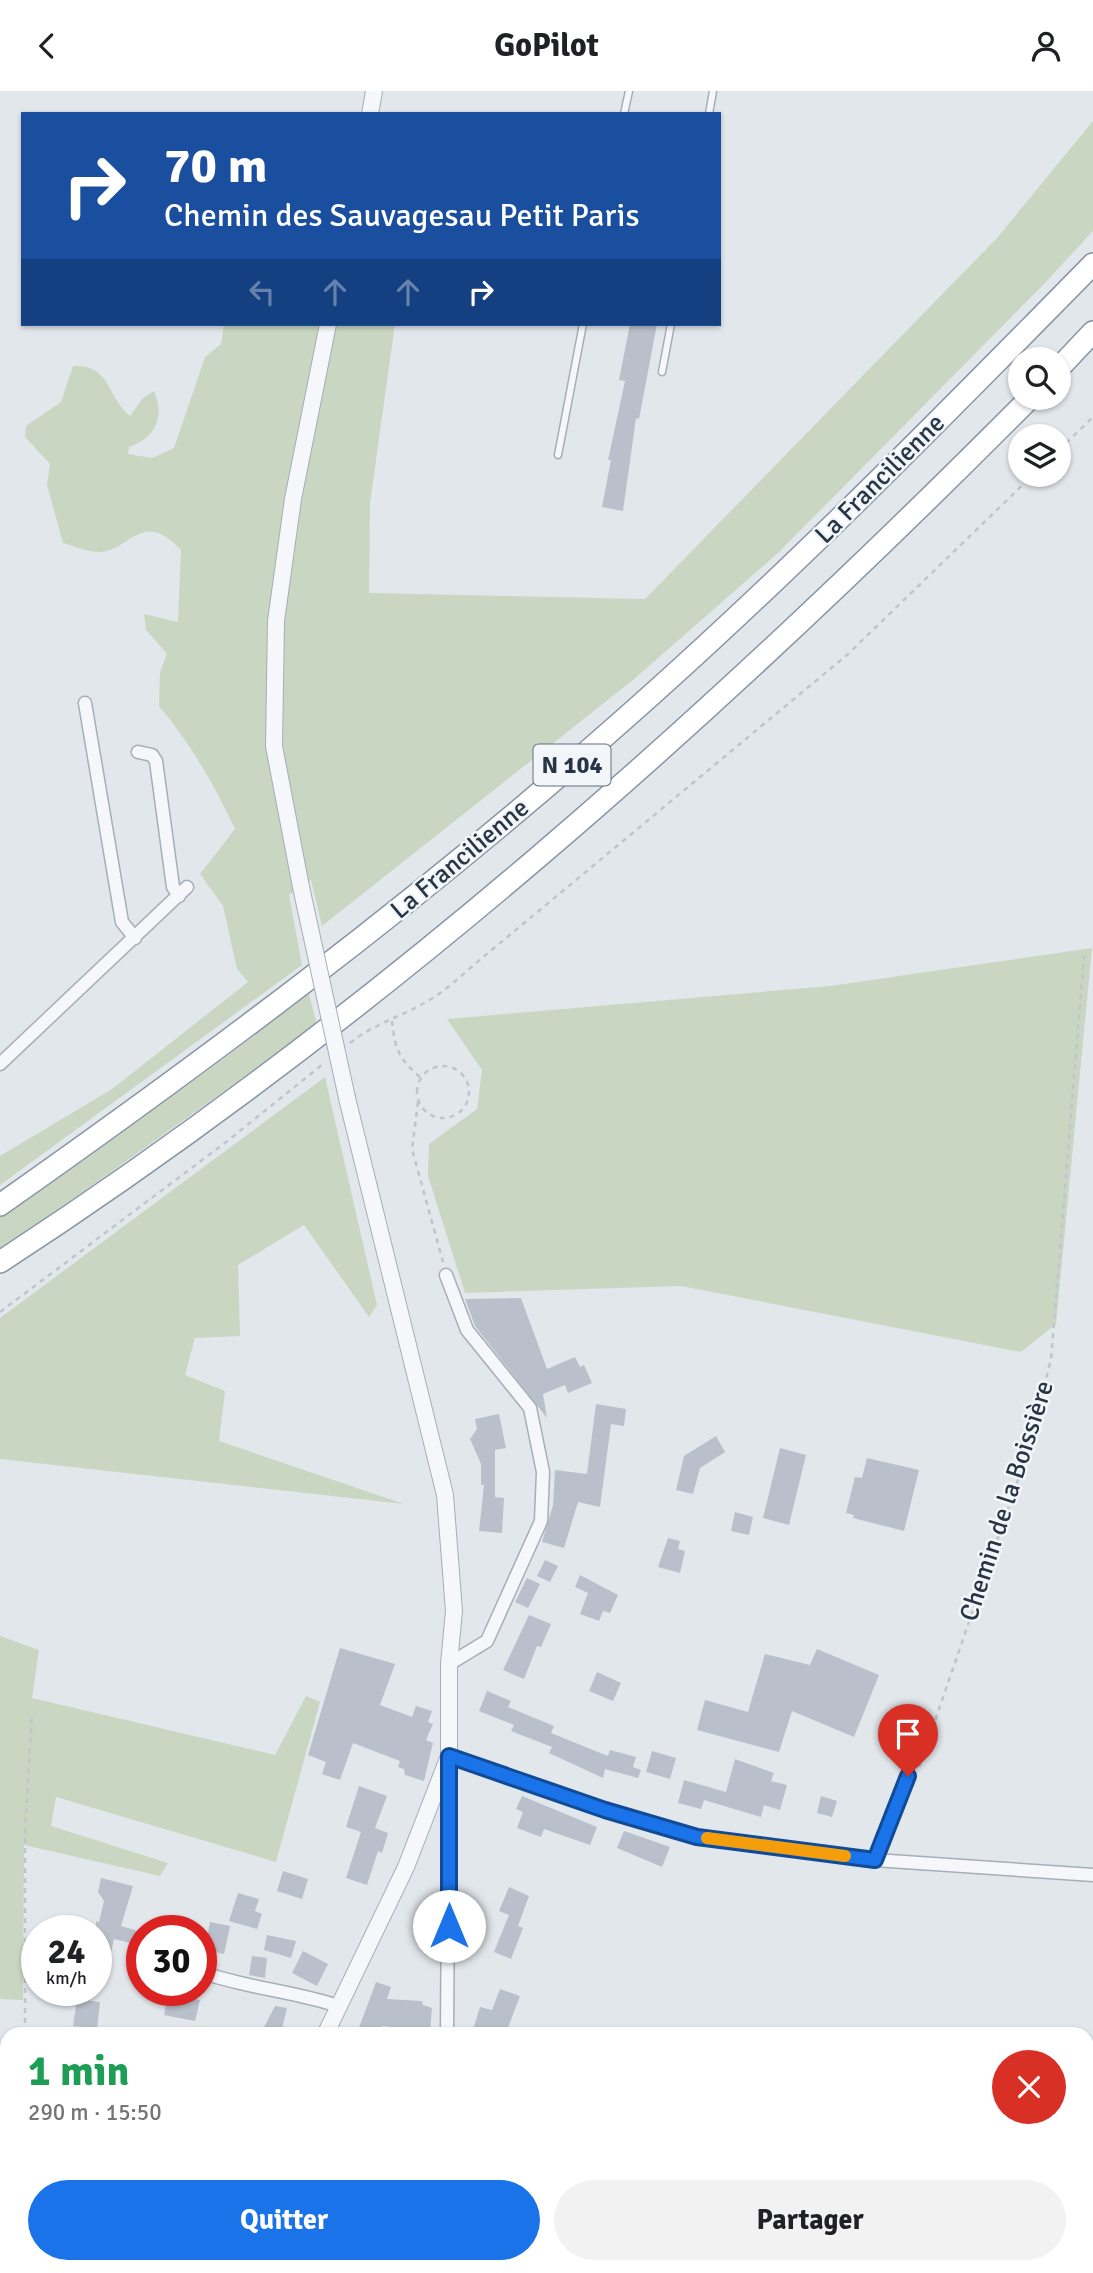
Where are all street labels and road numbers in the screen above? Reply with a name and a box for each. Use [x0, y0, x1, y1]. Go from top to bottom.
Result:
street label: La Francilienne [808, 407, 952, 551]
road number: N 104 [534, 745, 610, 785]
street label: La Francilienne [384, 792, 536, 926]
street label: Chemin de la Boissière [953, 1377, 1061, 1625]

